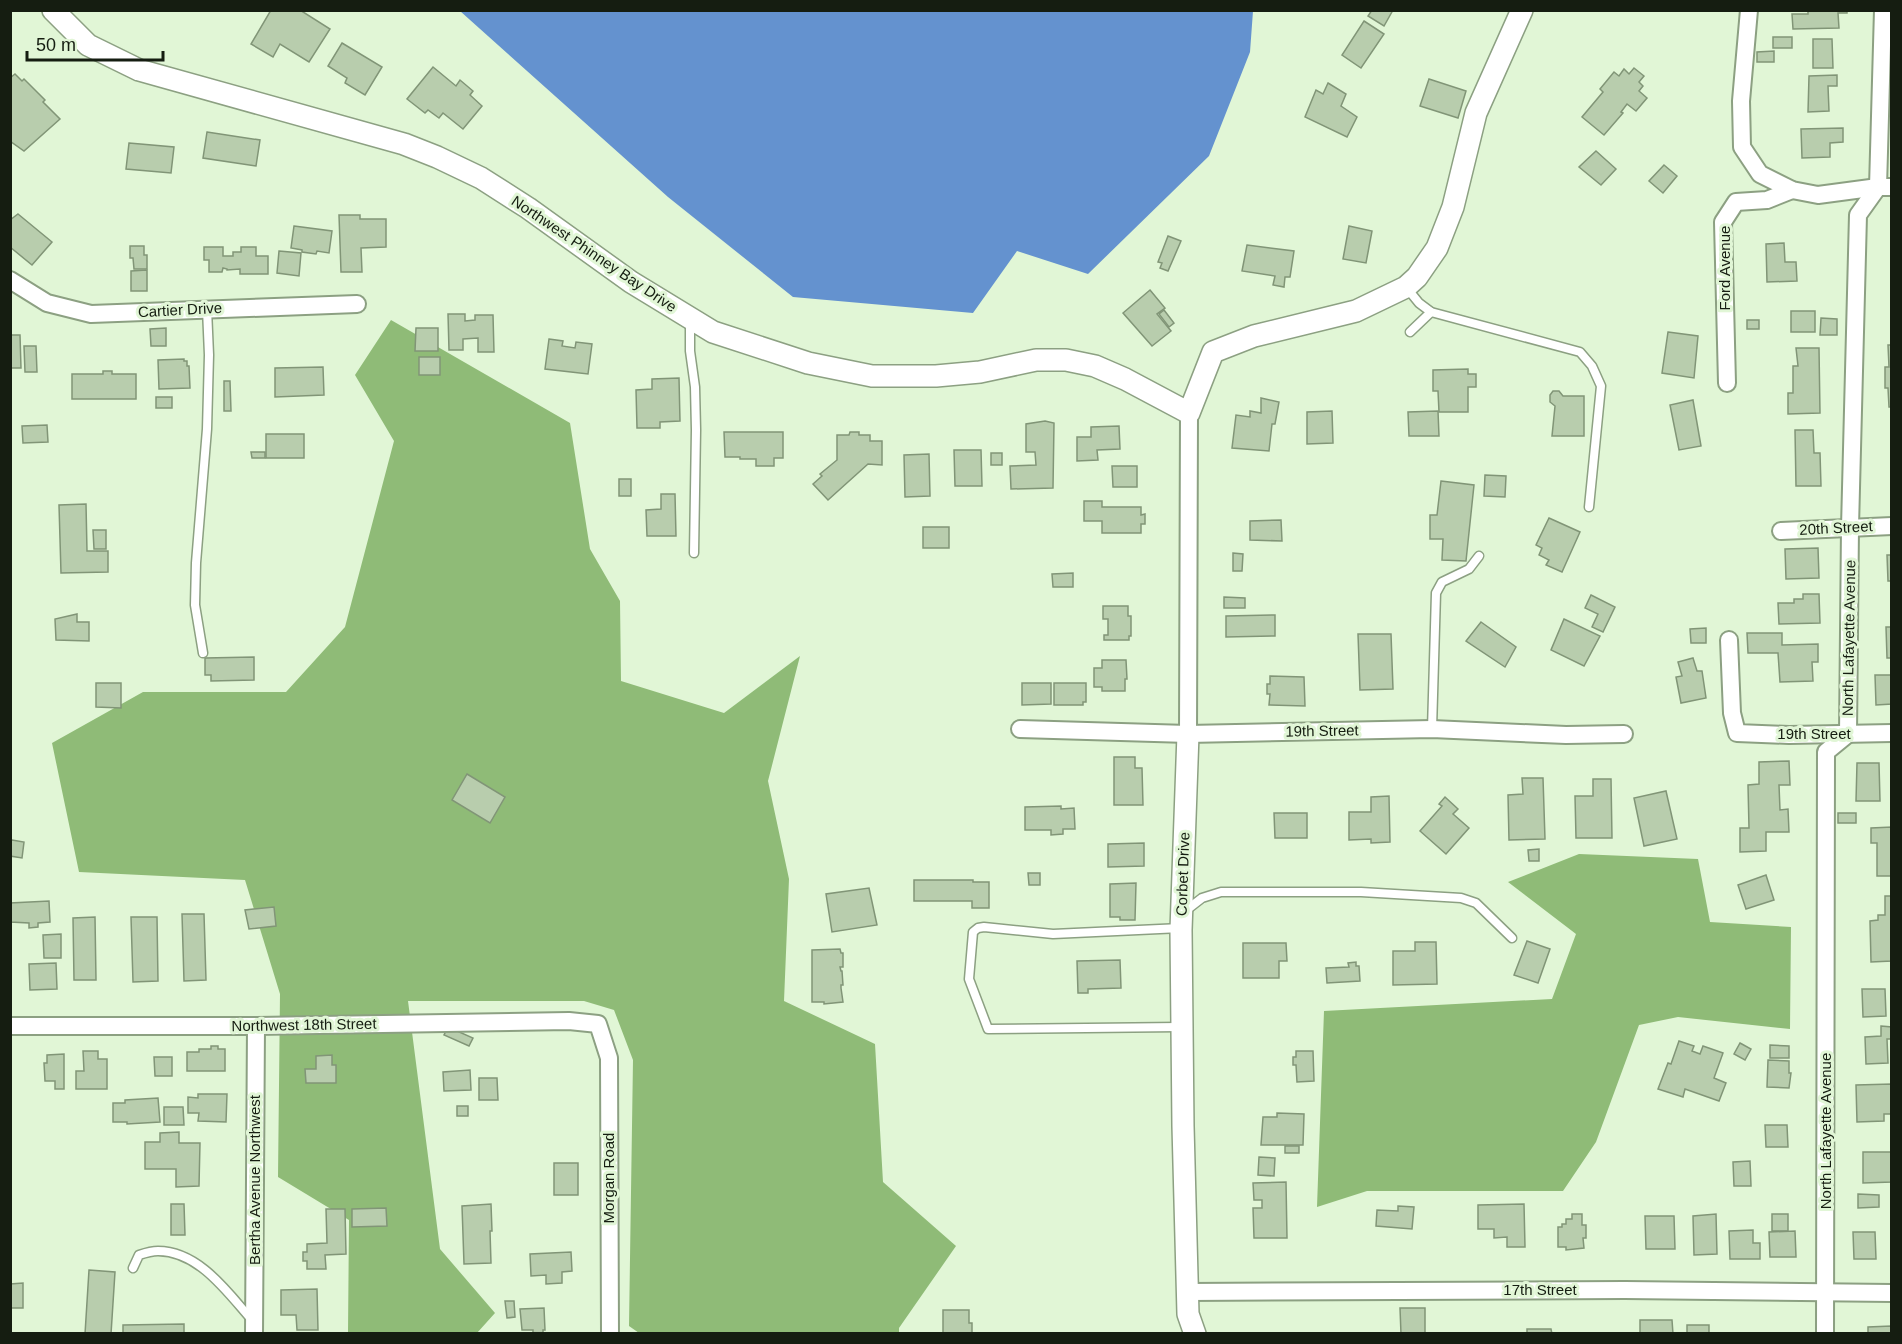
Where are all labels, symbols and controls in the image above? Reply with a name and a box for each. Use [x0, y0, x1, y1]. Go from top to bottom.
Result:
scale bar [27, 24, 164, 62]
text: 50 m [36, 35, 76, 55]
street label: Northwest Phinney Bay Drive [509, 192, 680, 315]
street label: Ford Avenue [1716, 226, 1733, 310]
street label: Cartier Drive [137, 299, 222, 320]
street label: 20th Street [1799, 517, 1874, 538]
street label: North Lafayette Avenue [1839, 560, 1858, 716]
street label: 19th Street [1285, 721, 1360, 740]
street label: 19th Street [1777, 725, 1852, 742]
street label: Corbet Drive [1173, 832, 1192, 916]
street label: Northwest 18th Street [231, 1015, 377, 1034]
street label: North Lafayette Avenue [1817, 1053, 1834, 1209]
street label: Bertha Avenue Northwest [246, 1094, 263, 1265]
street label: Morgan Road [600, 1133, 617, 1223]
street label: 17th Street [1503, 1281, 1578, 1298]

